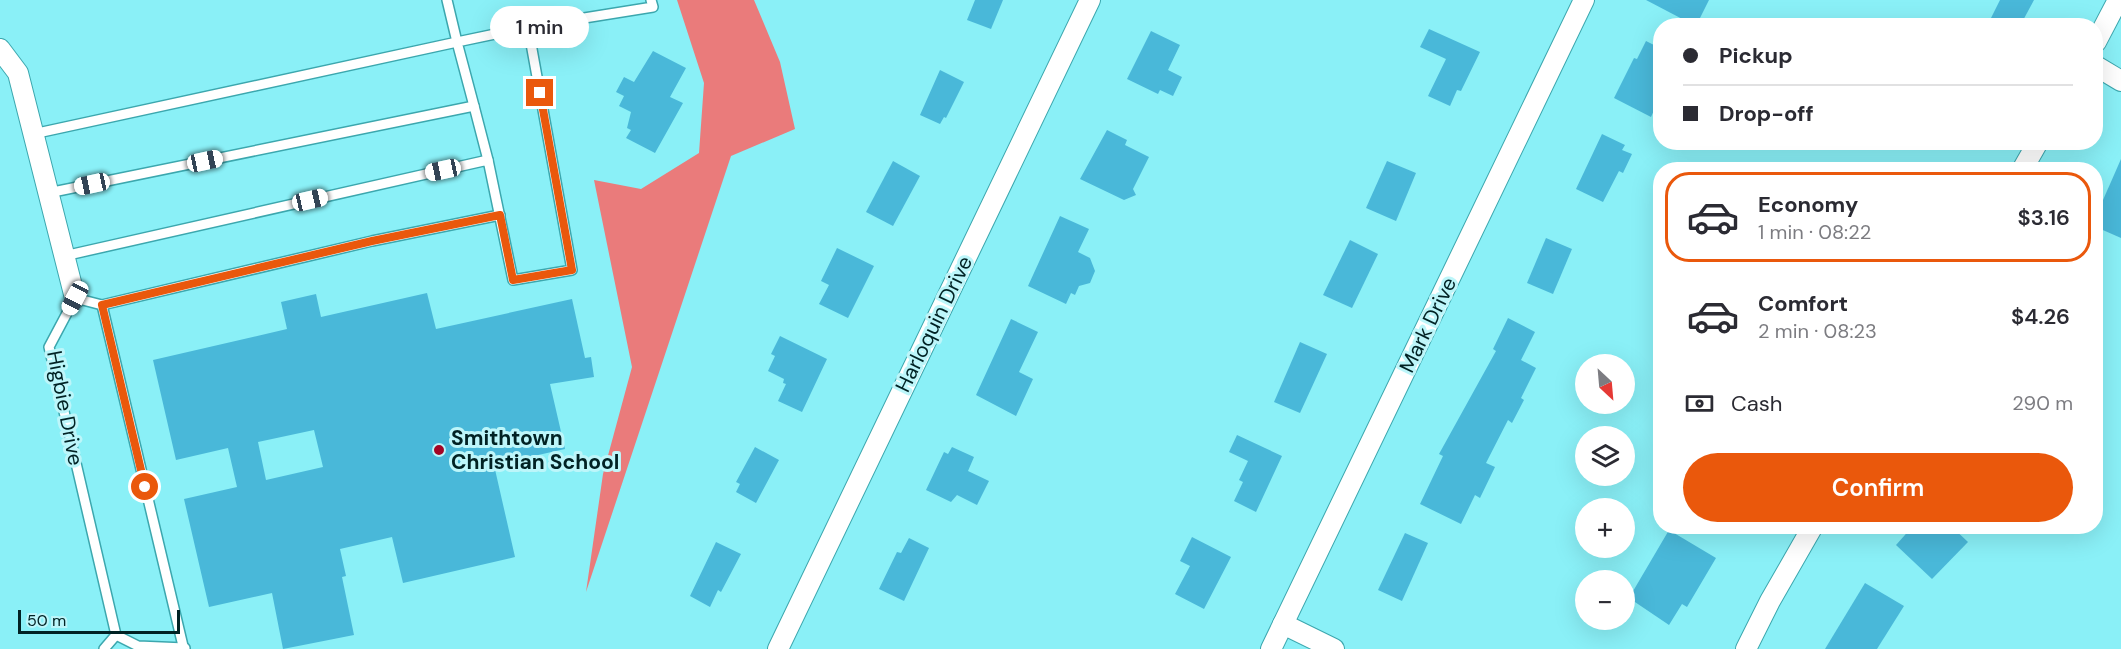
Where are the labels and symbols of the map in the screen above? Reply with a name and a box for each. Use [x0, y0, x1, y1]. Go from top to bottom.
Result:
callout: 1 min [490, 6, 590, 48]
route end [526, 79, 553, 106]
car [186, 148, 224, 174]
car [424, 157, 462, 183]
car [73, 171, 111, 197]
car [290, 187, 330, 213]
street label: Harloquin Drive [889, 251, 979, 397]
street label: Mark Drive [1393, 273, 1463, 377]
car [59, 278, 91, 318]
street label: Higbie Drive [40, 348, 90, 468]
north arrow [1575, 354, 1635, 414]
place label: Smithtown Christian School [451, 424, 619, 476]
marker: Smithtown Christian School [432, 443, 446, 457]
route start [131, 473, 158, 500]
scale bar [18, 607, 180, 634]

